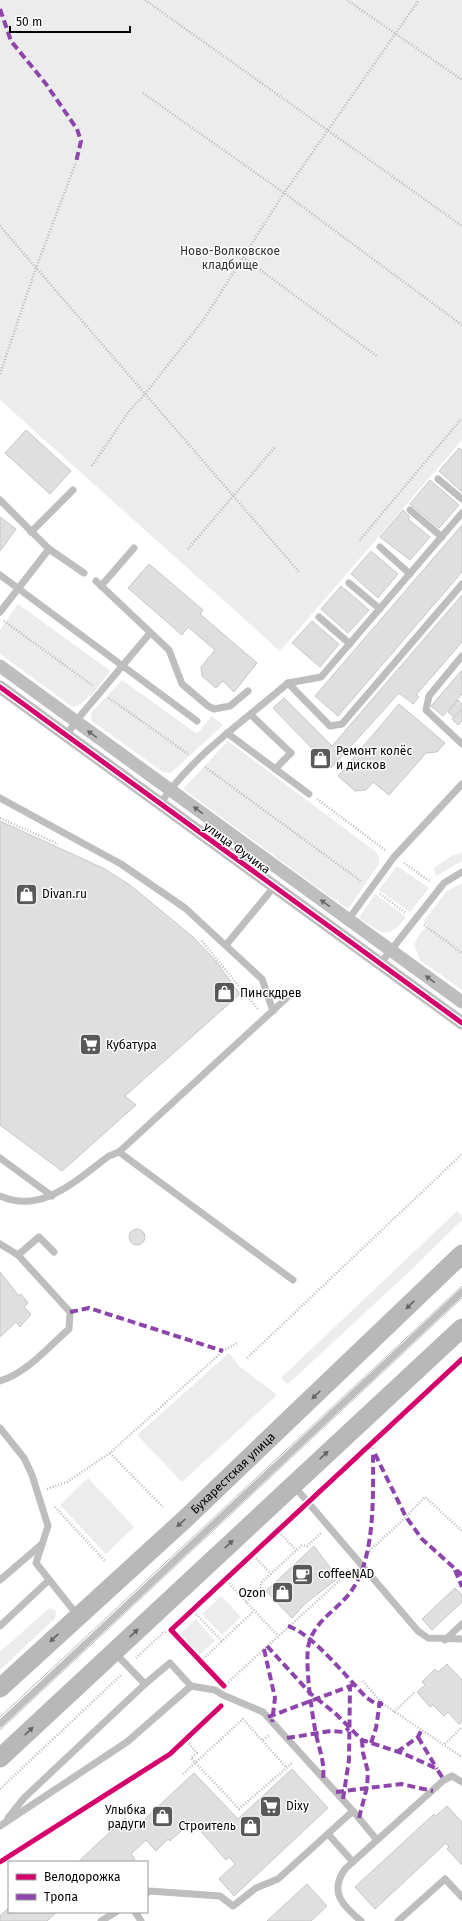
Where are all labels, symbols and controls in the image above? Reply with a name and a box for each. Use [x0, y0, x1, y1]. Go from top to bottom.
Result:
scale bar [10, 8, 130, 34]
text: 50 m [16, 15, 42, 29]
park label: Ново-Волковское кладбище [180, 244, 280, 272]
one-way arrow [87, 729, 98, 738]
place label: Ремонт колёс и дисков [336, 744, 412, 772]
shop icon: Ремонт колёс и дисков [308, 745, 334, 771]
one-way arrow [192, 806, 203, 814]
street label: улица Фучика [201, 819, 273, 877]
shop icon: Divan.ru [13, 881, 39, 907]
place label: Divan.ru [42, 887, 87, 901]
one-way arrow [320, 899, 331, 907]
one-way arrow [425, 975, 436, 983]
shop icon: Пинскдрев [212, 980, 238, 1006]
place label: Пинскдрев [240, 986, 302, 1000]
supermarket icon: Кубатура [78, 1032, 104, 1058]
place label: Кубатура [106, 1038, 157, 1052]
one-way arrow [405, 1300, 415, 1310]
one-way arrow [311, 1390, 321, 1400]
street label: Бухарестская улица [188, 1430, 278, 1517]
one-way arrow [319, 1451, 329, 1460]
one-way arrow [176, 1518, 186, 1527]
one-way arrow [224, 1539, 234, 1549]
cafe icon: coffeeNAD [289, 1561, 315, 1587]
place label: coffeeNAD [318, 1567, 375, 1581]
shop icon: Ozon [269, 1580, 295, 1606]
place label: Ozon [239, 1586, 266, 1600]
one-way arrow [129, 1628, 139, 1638]
one-way arrow [48, 1634, 59, 1643]
one-way arrow [23, 1727, 34, 1736]
supermarket icon: Dixy [258, 1793, 284, 1819]
place label: Dixy [286, 1799, 309, 1813]
place label: Улыбка радуги [105, 1803, 146, 1831]
shop icon: Улыбка радуги [149, 1804, 175, 1830]
shop icon: Строитель [238, 1813, 264, 1839]
place label: Строитель [178, 1819, 236, 1833]
legend [8, 1861, 148, 1913]
text: Велодорожка [44, 1870, 120, 1884]
text: Тропа [44, 1890, 78, 1904]

